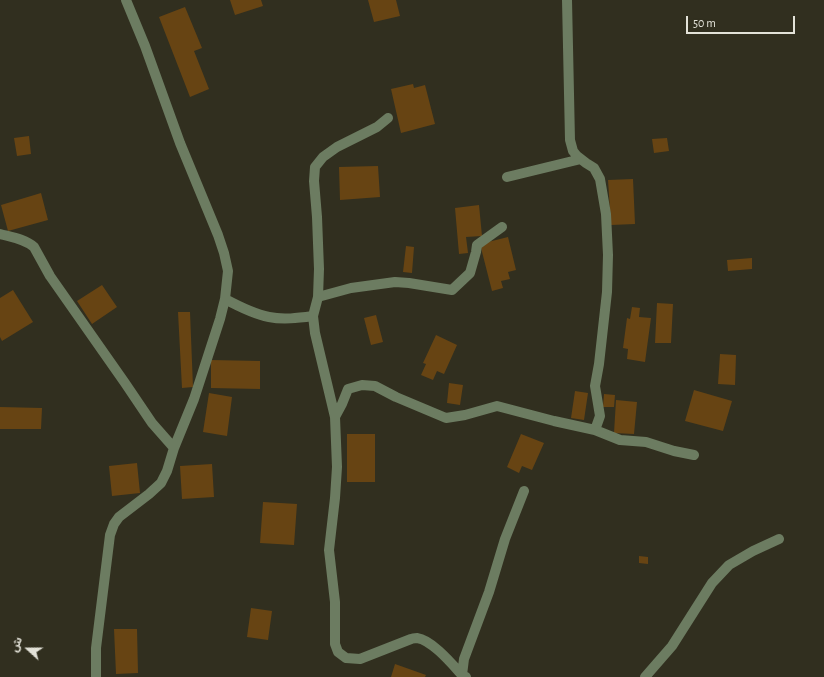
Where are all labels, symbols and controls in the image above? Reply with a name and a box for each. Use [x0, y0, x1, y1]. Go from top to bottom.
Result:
scale bar [688, 8, 797, 34]
text: 50 m [693, 17, 716, 29]
north arrow [8, 629, 48, 669]
text: ش [8, 636, 24, 654]

